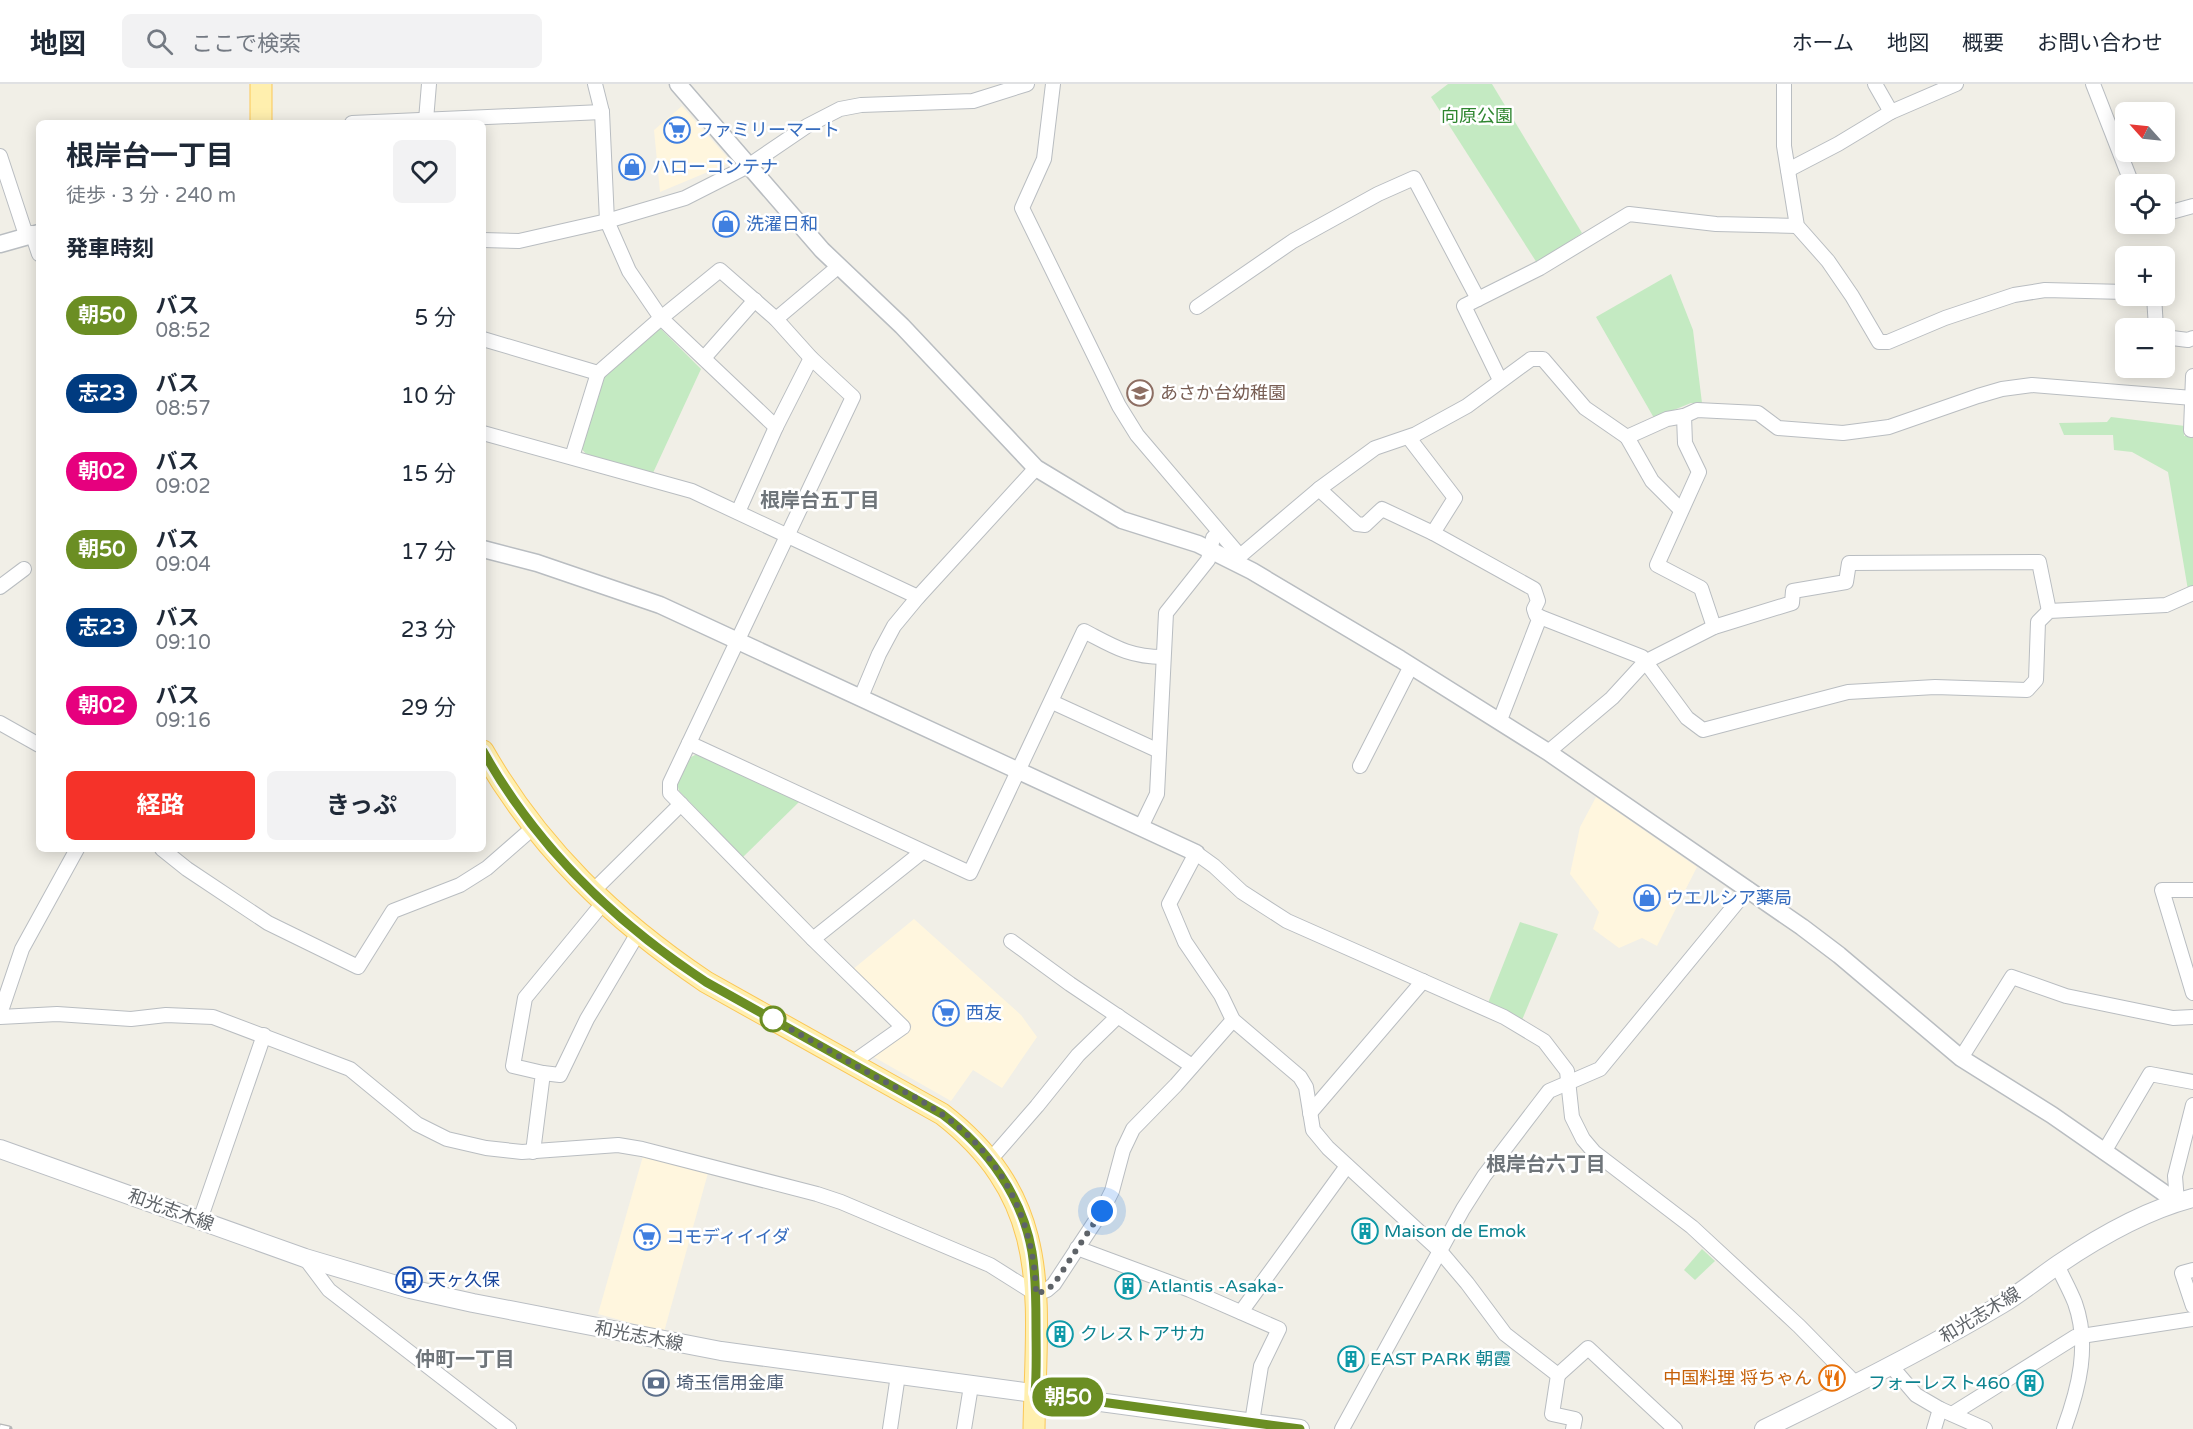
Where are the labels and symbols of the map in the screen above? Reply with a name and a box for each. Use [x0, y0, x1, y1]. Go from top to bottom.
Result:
north arrow [2115, 102, 2175, 162]
park label: 向原公園 [1441, 105, 1513, 127]
supermarket icon: ファミリーマート [662, 115, 692, 145]
place label: ファミリーマート [696, 119, 840, 141]
shop icon: ハローコンテナ [617, 152, 647, 182]
place label: ハローコンテナ [652, 156, 778, 178]
shop icon: 洗濯日和 [711, 209, 741, 239]
place label: 洗濯日和 [746, 213, 818, 235]
school or university icon: あさか台幼稚園 [1125, 378, 1155, 408]
place label: あさか台幼稚園 [1160, 382, 1286, 404]
district label: 根岸台五丁目 [760, 489, 880, 513]
shop icon: ウエルシア薬局 [1632, 883, 1662, 913]
place label: ウエルシア薬局 [1666, 887, 1792, 909]
supermarket icon: 西友 [931, 998, 961, 1028]
place label: 西友 [966, 1002, 1002, 1024]
unlabelled marker [760, 1006, 786, 1032]
district label: 根岸台六丁目 [1486, 1153, 1606, 1177]
street label: 和光志木線 [125, 1184, 217, 1236]
your location [1087, 1196, 1117, 1226]
building icon: Maison de Emok [1350, 1216, 1380, 1246]
place label: Maison de Emok [1384, 1220, 1526, 1242]
supermarket icon: コモディイイダ [632, 1222, 662, 1252]
place label: コモディイイダ [666, 1226, 790, 1248]
bus stop icon: 天ヶ久保 [394, 1265, 424, 1295]
place label: 天ヶ久保 [428, 1269, 500, 1291]
building icon: Atlantis -Asaka- [1113, 1271, 1143, 1301]
place label: Atlantis -Asaka- [1148, 1275, 1284, 1297]
street label: 和光志木線 [1936, 1282, 2024, 1348]
street label: 和光志木線 [593, 1317, 685, 1355]
building icon: クレストアサカ [1045, 1319, 1075, 1349]
place label: クレストアサカ [1080, 1323, 1206, 1345]
building icon: EAST PARK 朝霞 [1336, 1344, 1366, 1374]
district label: 仲町一丁目 [415, 1348, 515, 1372]
place label: EAST PARK 朝霞 [1370, 1348, 1511, 1370]
restaurant icon: 中国料理 将ちゃん [1817, 1363, 1847, 1393]
place label: 中国料理 将ちゃん [1663, 1367, 1812, 1389]
bank icon: 埼玉信用金庫 [641, 1368, 671, 1398]
building icon: フォーレスト460 [2015, 1368, 2045, 1398]
place label: 埼玉信用金庫 [676, 1372, 784, 1394]
place label: フォーレスト460 [1868, 1372, 2010, 1394]
line badge: 朝50 [1034, 1378, 1102, 1416]

